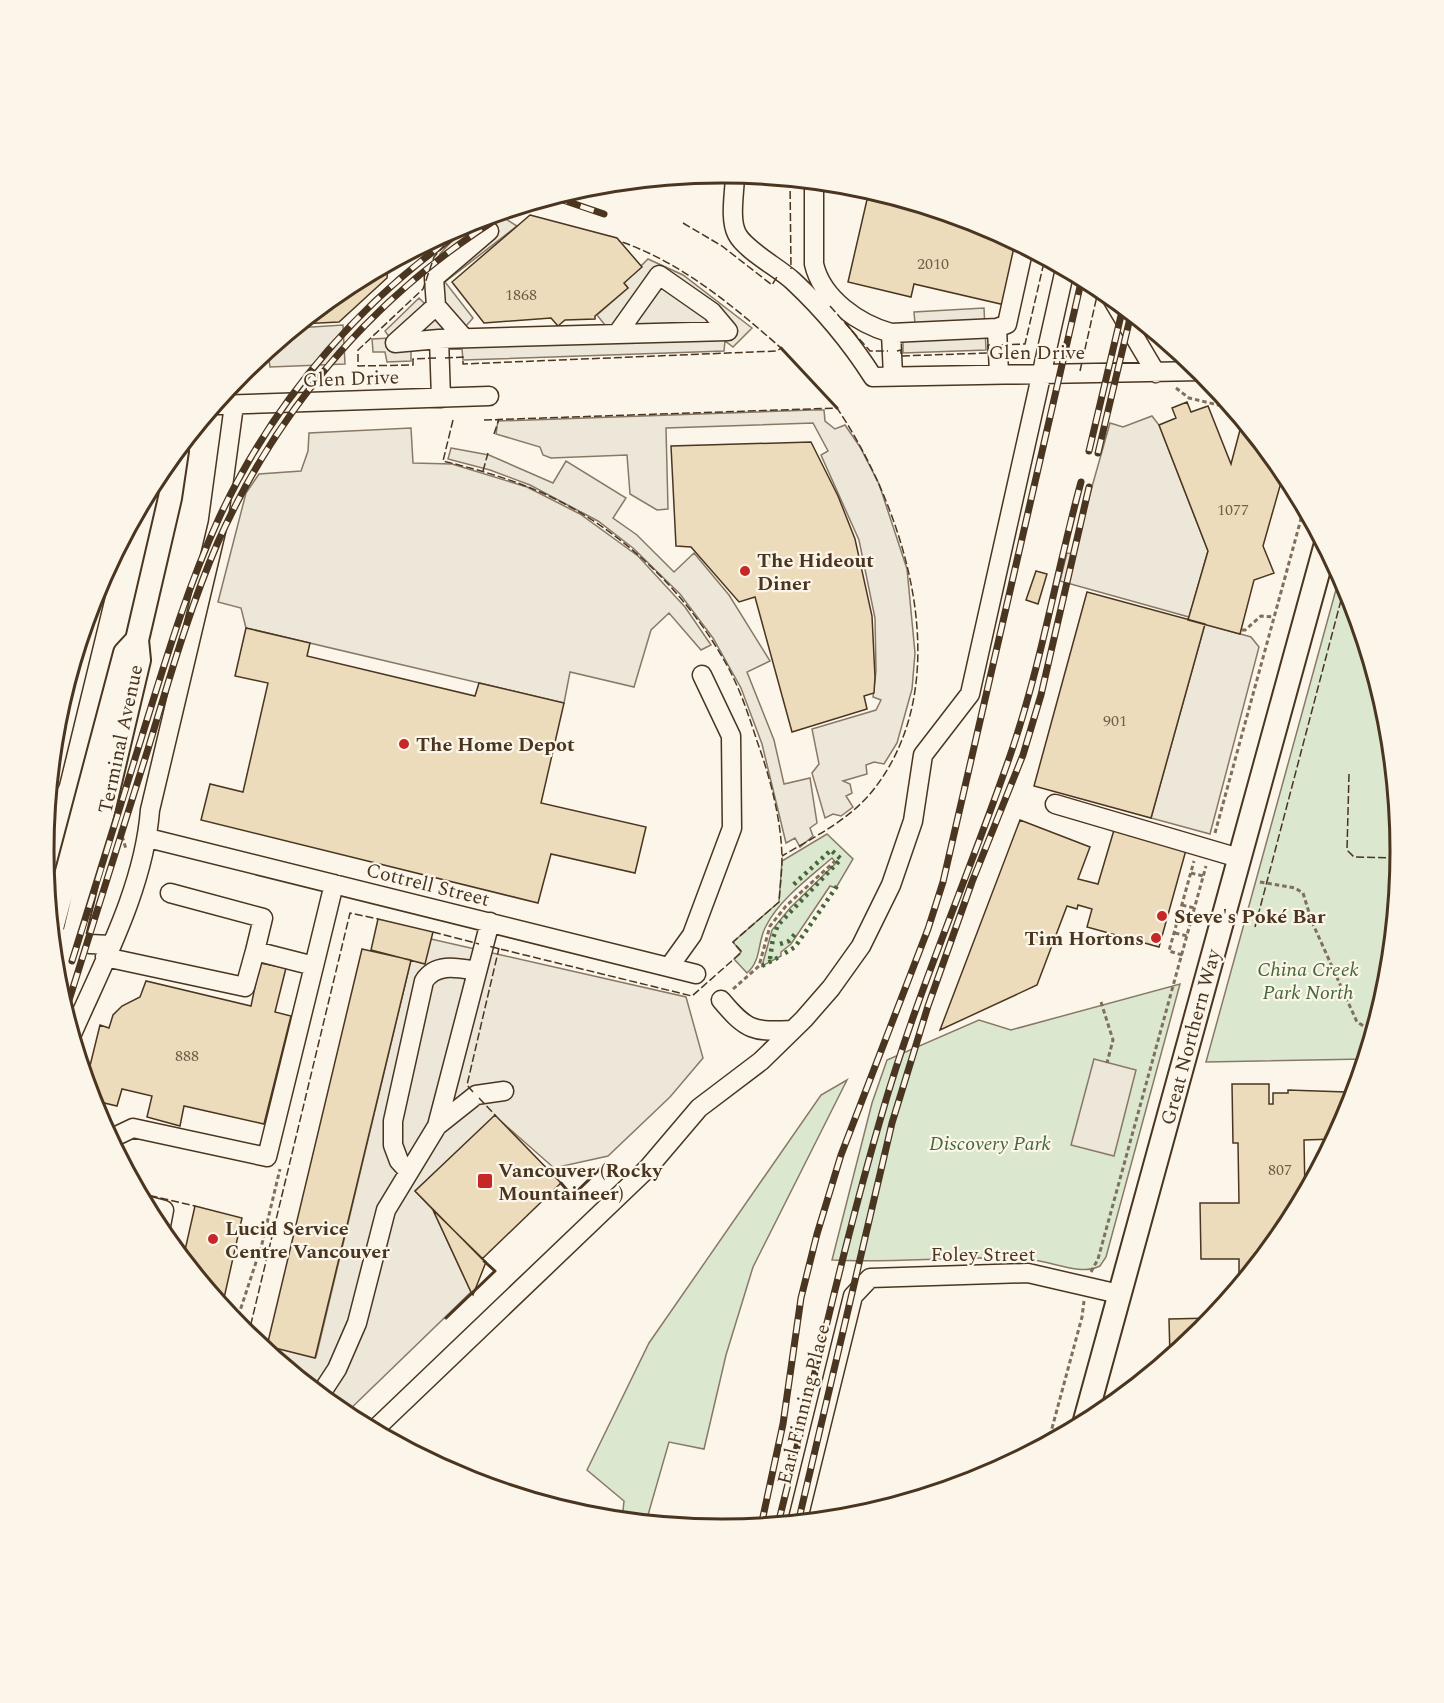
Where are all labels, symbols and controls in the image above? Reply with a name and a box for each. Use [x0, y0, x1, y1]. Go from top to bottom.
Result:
house number: 2010 [917, 252, 949, 276]
house number: 1868 [505, 283, 537, 307]
street label: Glen Drive [989, 338, 1085, 368]
street label: Glen Drive [302, 362, 400, 396]
house number: 1077 [1217, 498, 1249, 522]
place label: The Hideout Diner [757, 546, 874, 599]
marker: The Hideout Diner [738, 564, 752, 578]
street label: Terminal Avenue [91, 662, 151, 816]
house number: 901 [1103, 709, 1127, 733]
place label: The Home Depot [416, 730, 575, 760]
marker: The Home Depot [397, 737, 411, 751]
street label: Cottrell Street [363, 855, 493, 915]
place label: Steve's Poké Bar [1174, 902, 1326, 932]
marker: Steve's Poké Bar [1155, 909, 1169, 923]
place label: Tim Hortons [1025, 924, 1144, 954]
marker: Tim Hortons [1149, 931, 1163, 945]
street label: Great Northern Way [1153, 945, 1229, 1129]
park label: China Creek Park North [1257, 955, 1360, 1008]
house number: 888 [175, 1044, 199, 1068]
park label: Discovery Park [929, 1129, 1052, 1159]
place label: Vancouver (Rocky Mountaineer) [498, 1156, 663, 1209]
house number: 807 [1268, 1158, 1292, 1182]
marker: Vancouver (Rocky Mountaineer) [476, 1172, 494, 1190]
place label: Lucid Service Centre Vancouver [225, 1214, 390, 1267]
marker: Lucid Service Centre Vancouver [206, 1232, 220, 1246]
street label: Foley Street [930, 1240, 1036, 1270]
street label: Earl Finning Place [770, 1321, 838, 1488]

